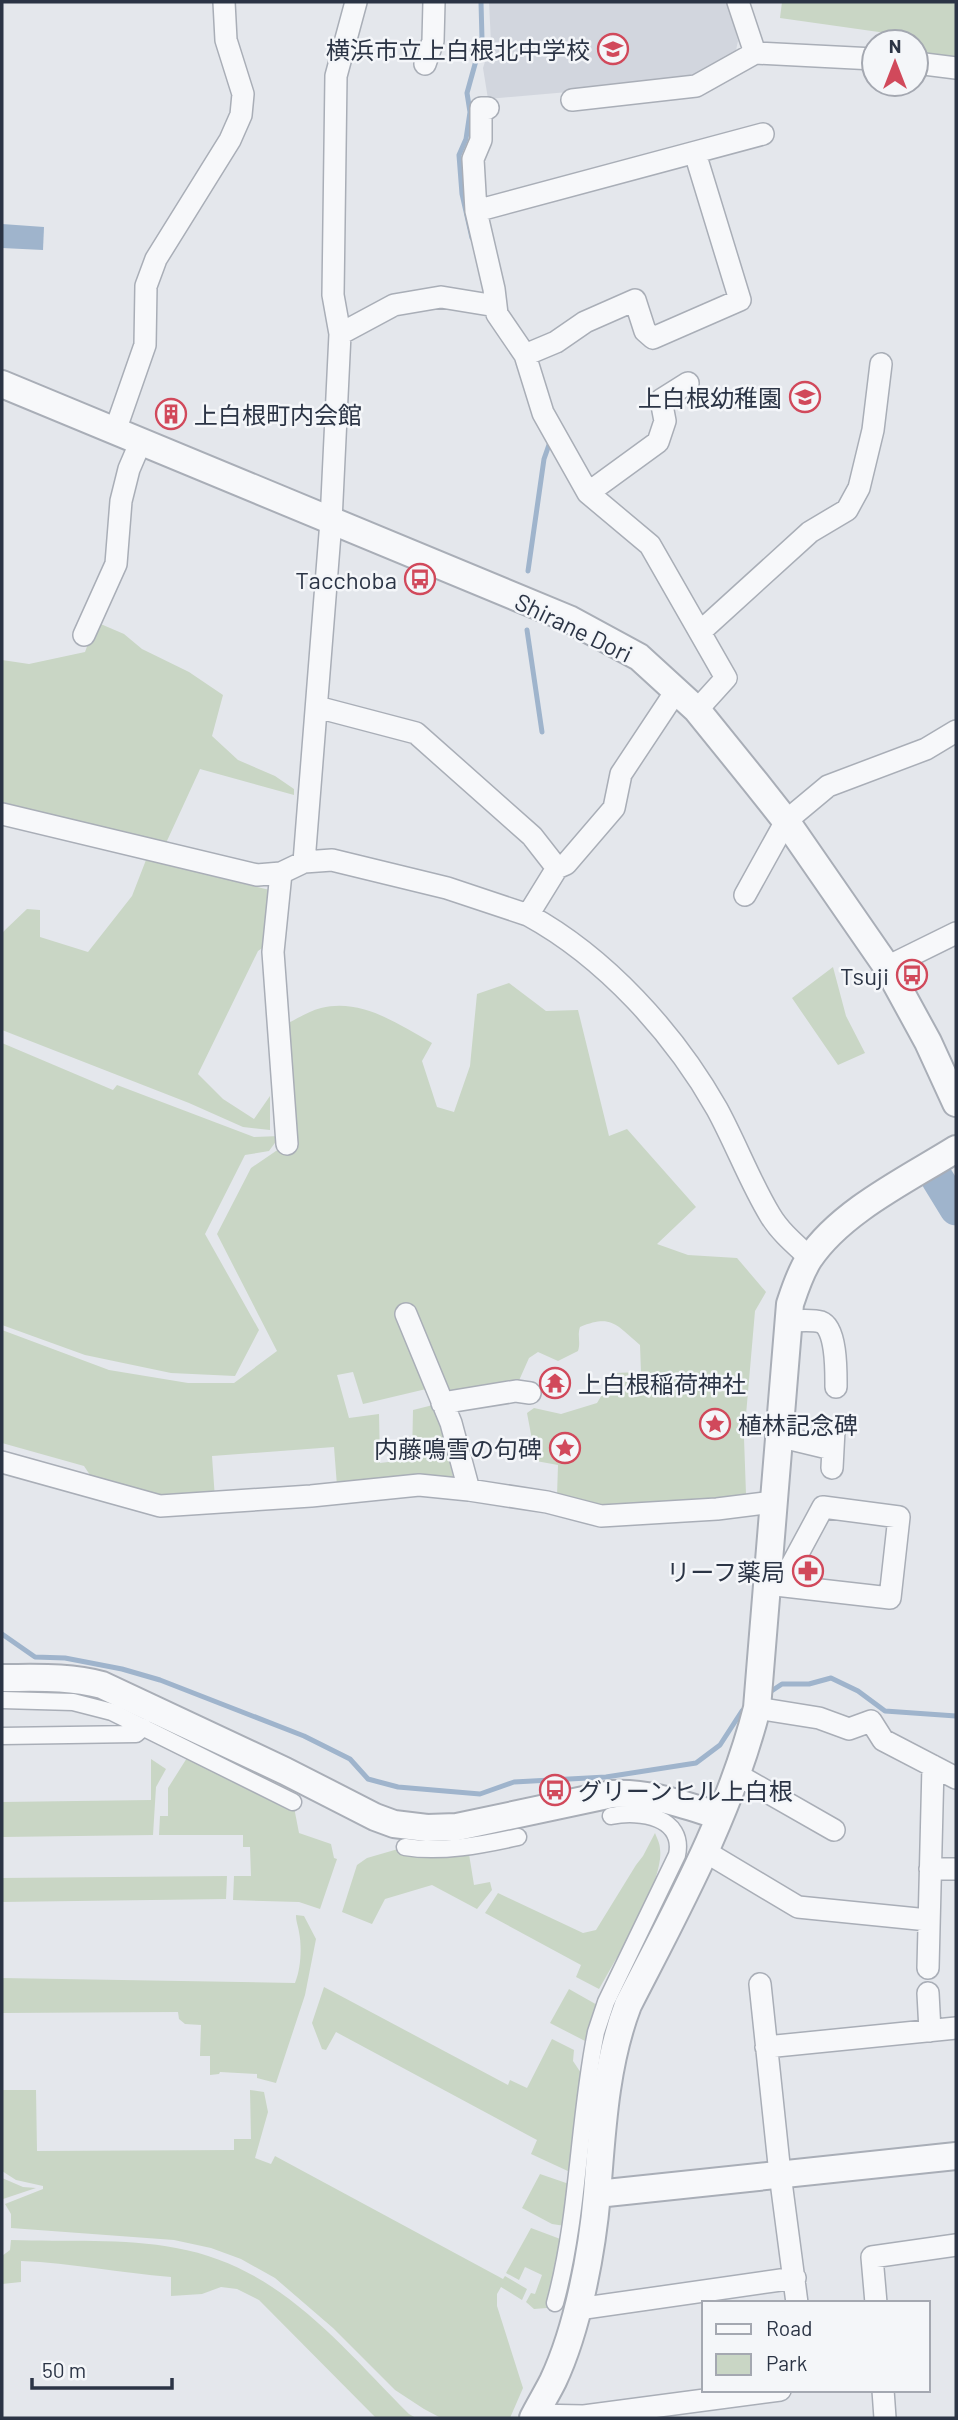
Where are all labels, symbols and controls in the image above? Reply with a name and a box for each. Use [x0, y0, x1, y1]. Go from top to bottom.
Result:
north arrow [860, 28, 930, 98]
school or university icon: 横浜市立上白根北中学校 [596, 32, 630, 66]
text: N [889, 34, 901, 57]
place label: 横浜市立上白根北中学校 [326, 35, 590, 64]
school or university icon: 上白根幼稚園 [788, 380, 822, 414]
place label: 上白根幼稚園 [638, 383, 782, 412]
building icon: 上白根町内会館 [154, 397, 188, 431]
place label: 上白根町内会館 [194, 400, 362, 429]
bus stop icon: Tacchoba [403, 562, 437, 596]
place label: Tacchoba [295, 565, 397, 594]
street label: Shirane Dori [510, 586, 638, 668]
bus stop icon: Tsuji [895, 958, 929, 992]
place label: Tsuji [840, 961, 889, 990]
temple icon: 上白根稲荷神社 [538, 1366, 572, 1400]
place label: 上白根稲荷神社 [578, 1369, 746, 1398]
place icon: 植林記念碑 [698, 1407, 732, 1441]
place label: 植林記念碑 [738, 1410, 858, 1439]
place icon: 内藤鳴雪の句碑 [548, 1431, 582, 1465]
place label: 内藤鳴雪の句碑 [374, 1434, 542, 1463]
pharmacy icon: リーフ薬局 [791, 1554, 825, 1588]
place label: リーフ薬局 [666, 1557, 785, 1586]
bus stop icon: グリーンヒル上白根 [538, 1773, 572, 1807]
place label: グリーンヒル上白根 [578, 1776, 793, 1805]
legend [702, 2301, 930, 2392]
text: Road [766, 2315, 812, 2340]
scale bar [32, 2346, 172, 2390]
text: Park [766, 2350, 807, 2375]
text: 50 m [42, 2357, 86, 2382]

